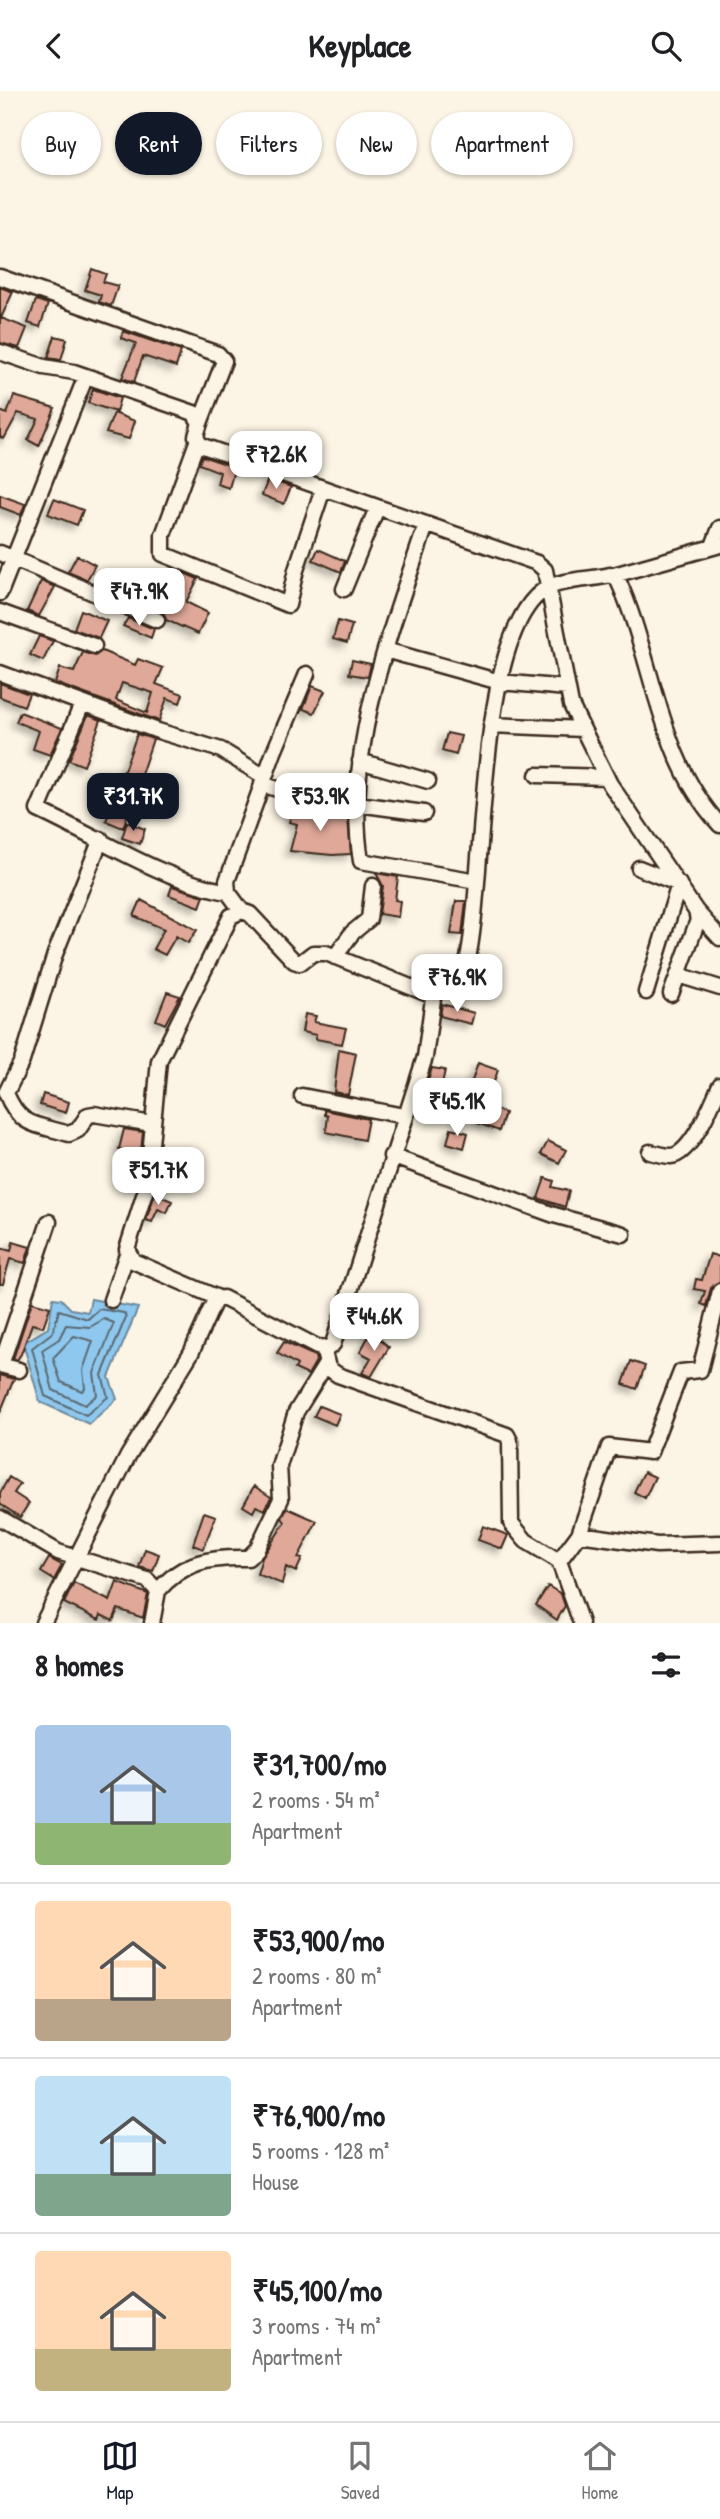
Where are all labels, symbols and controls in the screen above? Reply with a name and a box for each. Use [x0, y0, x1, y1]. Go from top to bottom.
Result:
text: Keyplace [309, 24, 411, 67]
icon: back [35, 27, 73, 65]
icon: search [647, 27, 685, 65]
chip: Buy [21, 112, 101, 175]
chip: Rent [115, 112, 202, 175]
chip: Filters [216, 112, 322, 175]
chip: New [336, 112, 417, 175]
chip: Apartment [431, 112, 573, 175]
pin: ₹72.6K [219, 431, 333, 491]
text: ₹72.6K [245, 438, 307, 469]
pin: ₹47.9K [82, 568, 196, 628]
text: ₹47.9K [110, 575, 168, 606]
pin: ₹31.7K [76, 773, 190, 833]
pin: ₹53.9K [263, 773, 377, 833]
text: ₹31.7K [103, 780, 163, 811]
text: ₹53.9K [291, 780, 349, 811]
pin: ₹76.9K [400, 955, 514, 1014]
text: ₹76.9K [427, 961, 487, 992]
pin: ₹45.1K [400, 1079, 514, 1138]
text: ₹45.1K [429, 1085, 485, 1116]
pin: ₹51.7K [101, 1147, 215, 1207]
text: ₹51.7K [128, 1154, 188, 1185]
pin: ₹44.6K [317, 1293, 431, 1353]
text: ₹44.6K [346, 1300, 402, 1331]
text: 8 homes [35, 1645, 123, 1685]
icon: filters [647, 1646, 685, 1684]
text: ₹31,700/mo [252, 1744, 386, 1784]
icon: home [91, 1753, 175, 1837]
text: 2 rooms · 54 m² [252, 1784, 380, 1815]
text: Apartment [252, 1815, 342, 1846]
text: ₹53,900/mo [252, 1920, 384, 1960]
icon: home [91, 1929, 175, 2013]
text: 2 rooms · 80 m² [252, 1960, 382, 1991]
text: Apartment [252, 1991, 342, 2022]
text: ₹76,900/mo [252, 2095, 385, 2135]
icon: home [91, 2104, 175, 2188]
text: 5 rooms · 128 m² [252, 2135, 389, 2166]
text: House [252, 2166, 299, 2197]
text: ₹45,100/mo [252, 2270, 382, 2310]
icon: home [91, 2279, 175, 2363]
text: 3 rooms · 74 m² [252, 2310, 381, 2341]
text: Apartment [252, 2341, 342, 2372]
tab: Map [101, 2437, 139, 2505]
tab: Saved [341, 2437, 379, 2505]
tab: Home [581, 2437, 619, 2505]

